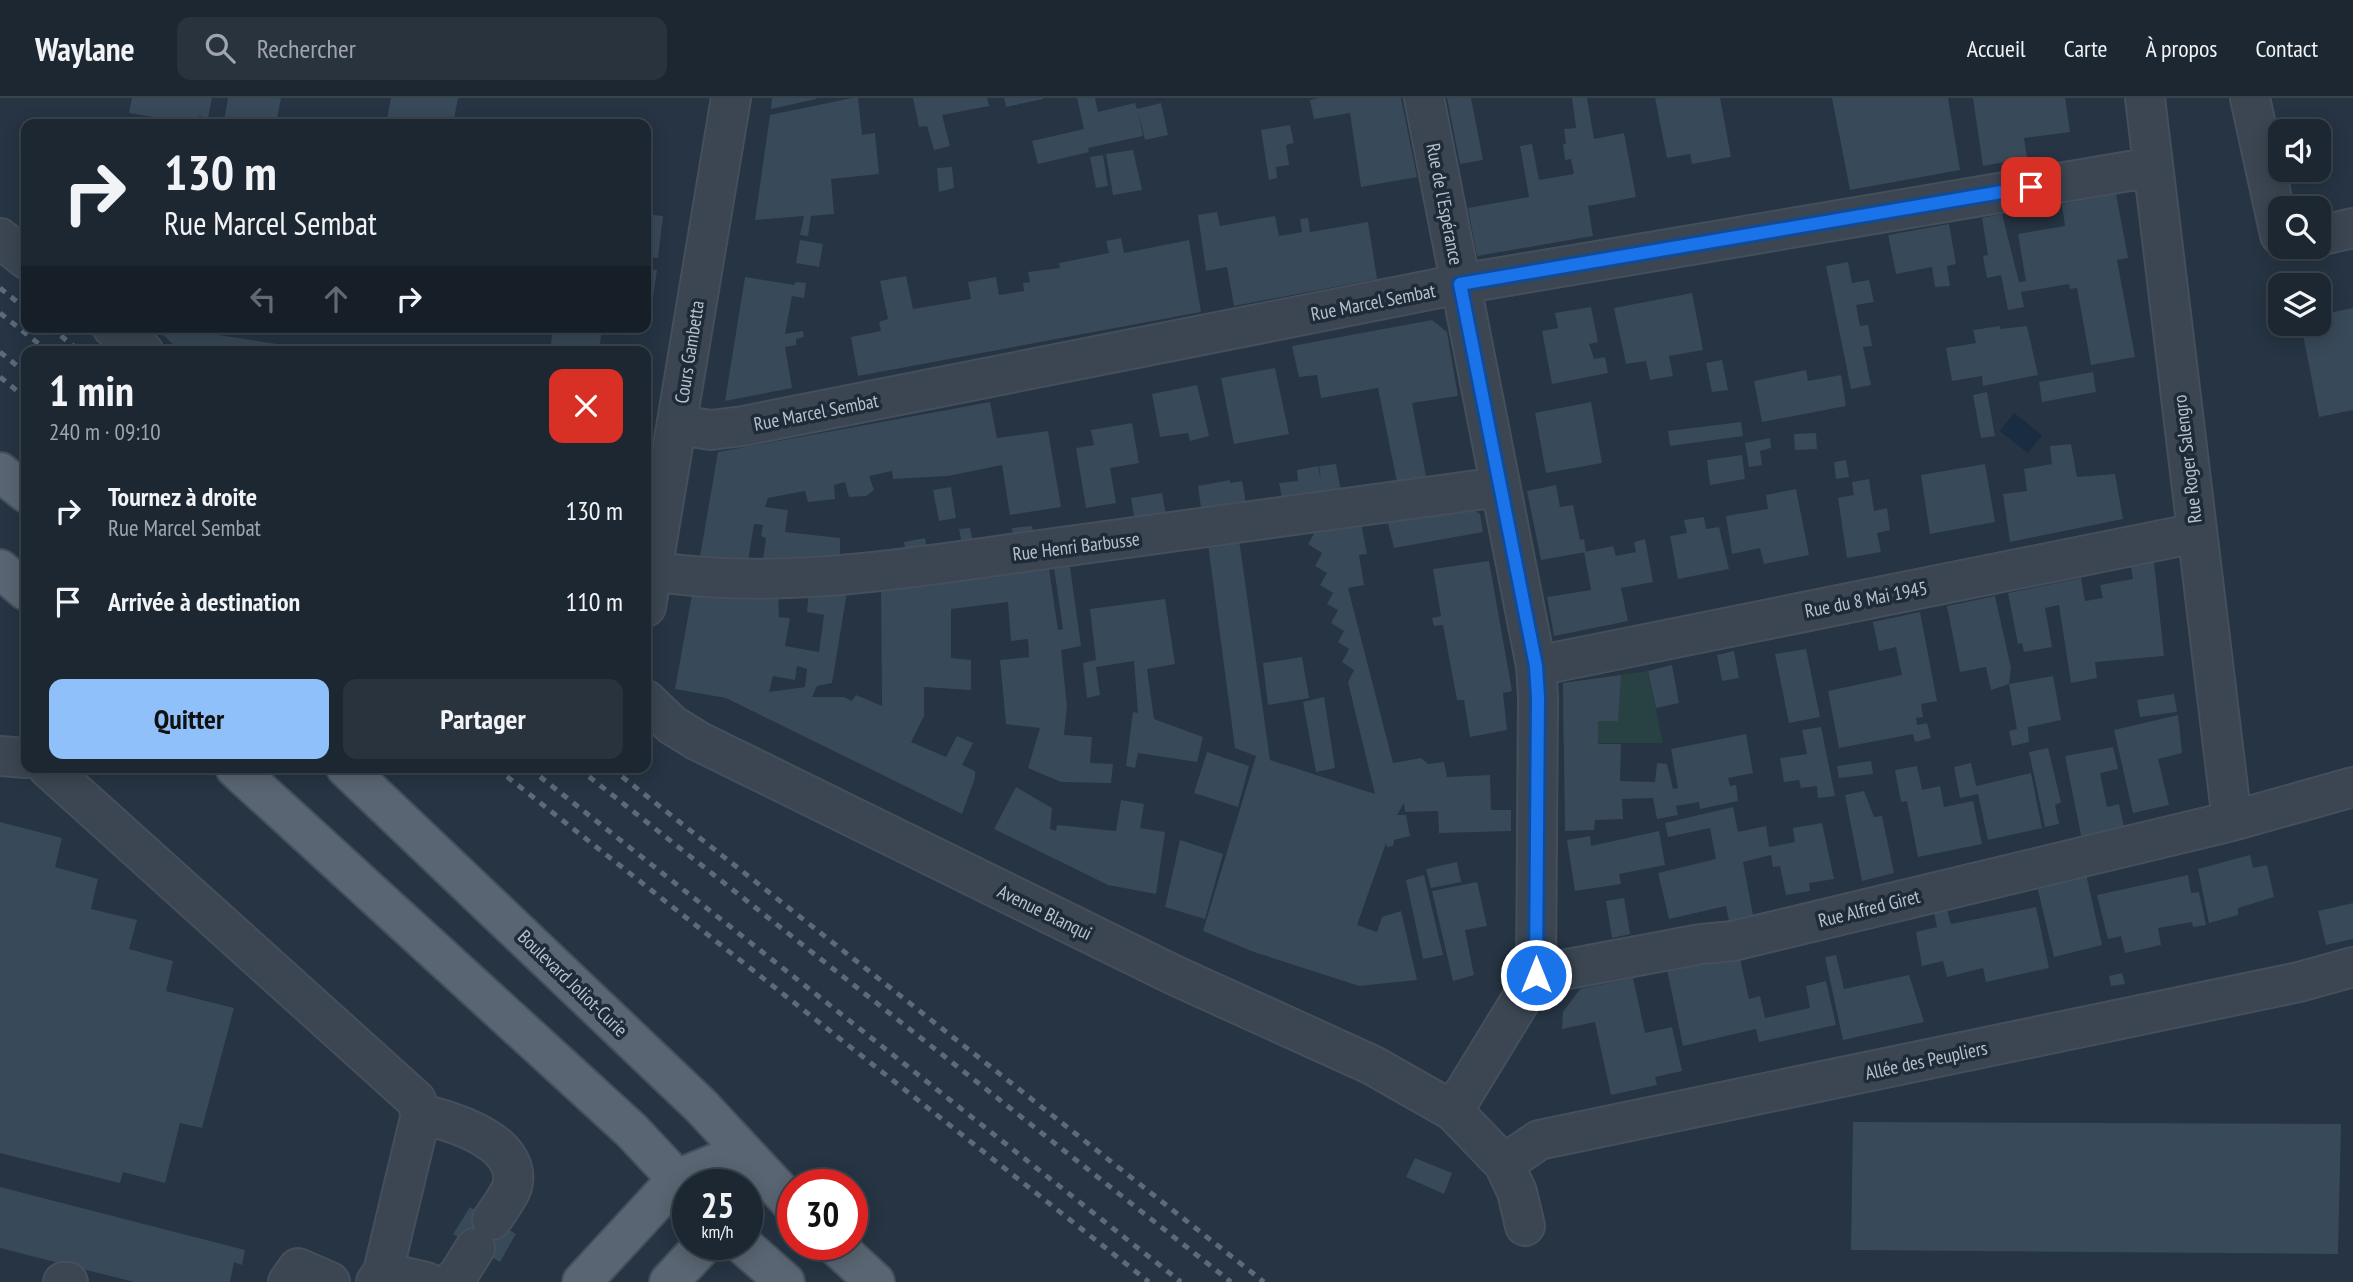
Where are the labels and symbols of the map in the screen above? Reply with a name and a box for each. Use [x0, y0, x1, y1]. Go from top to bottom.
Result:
street label: Rue de l'Espérance [1421, 141, 1469, 267]
pin [2001, 157, 2061, 217]
street label: Rue Marcel Sembat [1309, 278, 1438, 326]
street label: Cours Gambetta [669, 299, 709, 405]
street label: Rue Marcel Sembat [752, 388, 881, 436]
street label: Rue Roger Salengro [2167, 393, 2207, 525]
street label: Rue Henri Barbusse [1011, 526, 1141, 566]
street label: Rue du 8 Mai 1945 [1803, 575, 1929, 623]
street label: Avenue Blanqui [994, 879, 1096, 945]
street label: Rue Alfred Giret [1816, 884, 1923, 932]
street label: Boulevard Joliot-Curie [513, 925, 633, 1042]
position arrow [1499, 938, 1573, 1012]
street label: Allée des Peupliers [1863, 1035, 1989, 1085]
speed limit sign: 30 [777, 1169, 868, 1260]

